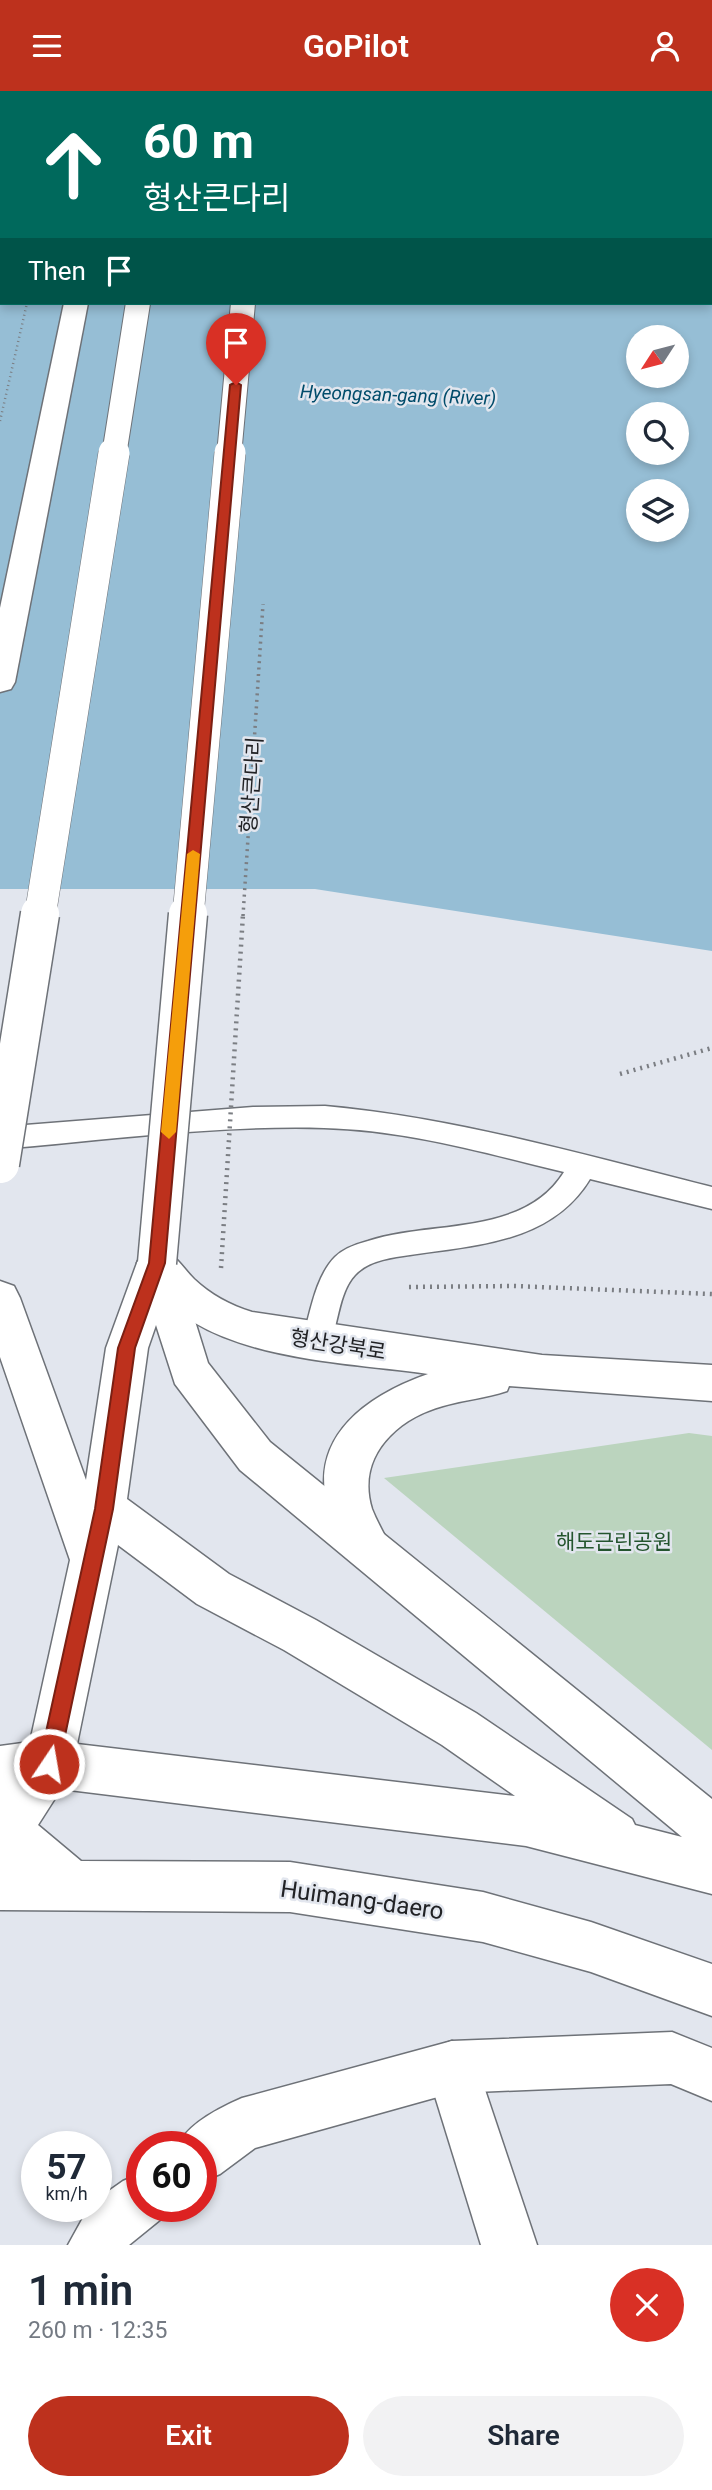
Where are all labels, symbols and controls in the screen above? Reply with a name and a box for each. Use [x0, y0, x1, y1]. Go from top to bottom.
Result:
icon: menu [28, 27, 66, 65]
text: GoPilot [303, 27, 409, 65]
icon: person [646, 27, 684, 65]
text: 60 m [143, 113, 254, 170]
icon: ahead [28, 119, 119, 210]
text: 형산큰다리 [143, 179, 290, 217]
icon: arrive [100, 252, 138, 290]
text: Then [28, 256, 86, 286]
pin [206, 313, 266, 385]
icon: arrive [217, 324, 255, 362]
north arrow [626, 325, 690, 389]
map controls [626, 325, 689, 542]
water label: Hyeongsan-gang (River) [299, 380, 497, 410]
button: search [626, 402, 689, 465]
button: layers [626, 479, 689, 542]
street label: 형산큰다리 [237, 736, 267, 834]
street label: 형산강북로 [288, 1326, 388, 1364]
park label: 해도근린공원 [556, 1530, 672, 1554]
position arrow [12, 1727, 86, 1801]
street label: Huimang-daero [279, 1875, 445, 1925]
speed limit sign: 60 [126, 2131, 217, 2222]
text: 57 [46, 2147, 87, 2188]
text: km/h [45, 2183, 88, 2204]
text: 1 min [28, 2266, 133, 2315]
button: close [610, 2268, 684, 2342]
text: 260 m · 12:35 [28, 2317, 167, 2344]
button: Exit [28, 2396, 349, 2476]
button: Share [363, 2396, 684, 2476]

